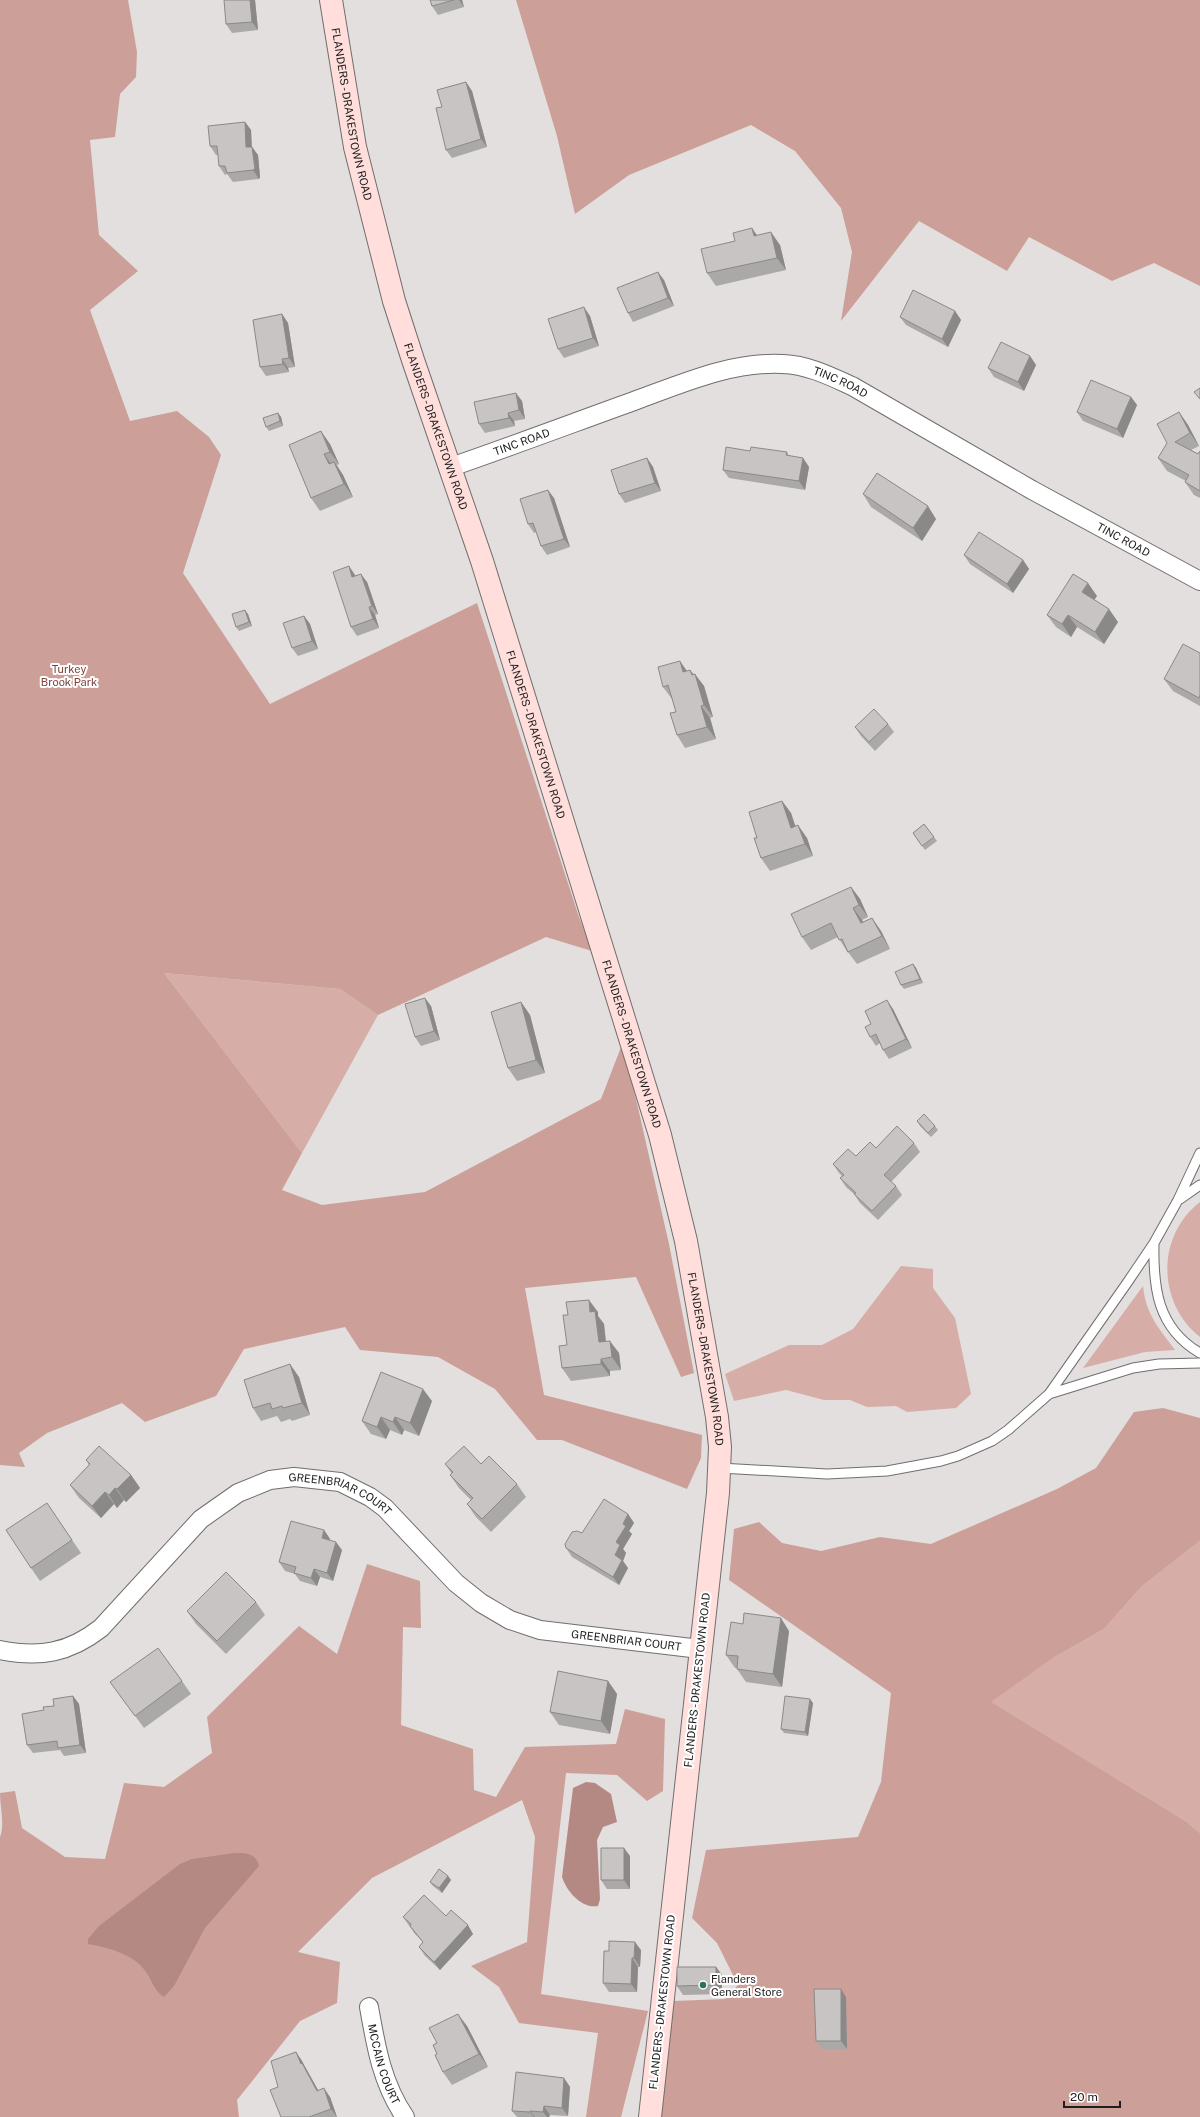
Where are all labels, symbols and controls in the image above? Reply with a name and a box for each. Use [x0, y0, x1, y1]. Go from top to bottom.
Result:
street label: FLANDERS - DRAKESTOWN ROAD [330, 27, 374, 202]
street label: FLANDERS - DRAKESTOWN ROAD [402, 341, 470, 512]
street label: TINC ROAD [812, 364, 870, 400]
street label: TINC ROAD [492, 426, 552, 458]
street label: TINC ROAD [1095, 520, 1152, 559]
street label: FLANDERS - DRAKESTOWN ROAD [504, 649, 568, 821]
park label: Turkey Brook Park [41, 663, 97, 688]
street label: FLANDERS - DRAKESTOWN ROAD [600, 958, 664, 1130]
street label: FLANDERS - DRAKESTOWN ROAD [686, 1271, 726, 1447]
street label: GREENBRIAR COURT [288, 1471, 394, 1517]
street label: FLANDERS - DRAKESTOWN ROAD [682, 1592, 712, 1768]
street label: GREENBRIAR COURT [571, 1628, 682, 1653]
street label: FLANDERS - DRAKESTOWN ROAD [647, 1914, 677, 2090]
place label: Flanders General Store [711, 1973, 782, 1998]
marker: Flanders General Store [698, 1980, 708, 1990]
street label: MCCAIN COURT [366, 2023, 402, 2107]
scale bar [1064, 2083, 1120, 2109]
text: 20 m [1070, 2090, 1098, 2104]

